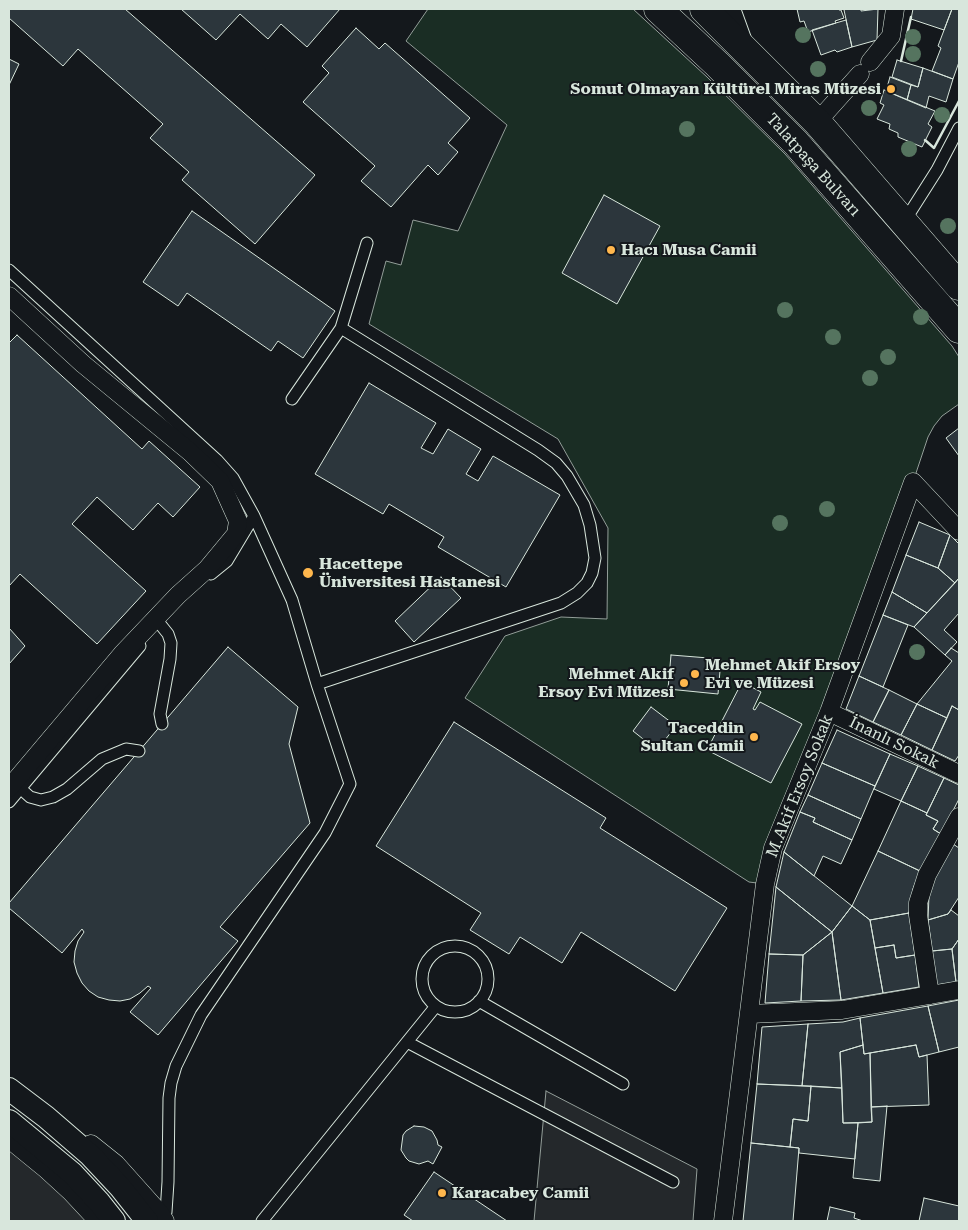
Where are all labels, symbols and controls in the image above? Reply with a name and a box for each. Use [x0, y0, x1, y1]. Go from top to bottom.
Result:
place label: Somut Olmayan Kültürel Miras Müzesi [570, 79, 881, 99]
marker: Somut Olmayan Kültürel Miras Müzesi [885, 83, 897, 95]
street label: Talatpaşa Bulvarı [762, 110, 864, 220]
place label: Hacı Musa Camii [621, 240, 757, 260]
marker: Hacı Musa Camii [605, 244, 617, 256]
place label: Hacettepe Üniversitesi Hastanesi [319, 554, 500, 592]
marker: Hacettepe Üniversitesi Hastanesi [301, 566, 315, 580]
place label: Mehmet Akif Ersoy Evi ve Müzesi [705, 655, 860, 693]
place label: Mehmet Akif Ersoy Evi Müzesi [538, 664, 674, 702]
marker: Mehmet Akif Ersoy Evi ve Müzesi [689, 668, 701, 680]
marker: Mehmet Akif Ersoy Evi Müzesi [678, 677, 690, 689]
street label: M.Akif Ersoy Sokak [763, 712, 837, 860]
street label: İnanlı Sokak [846, 713, 942, 773]
place label: Taceddin Sultan Camii [641, 718, 744, 756]
marker: Taceddin Sultan Camii [748, 731, 760, 743]
place label: Karacabey Camii [452, 1183, 589, 1203]
marker: Karacabey Camii [436, 1187, 448, 1199]

